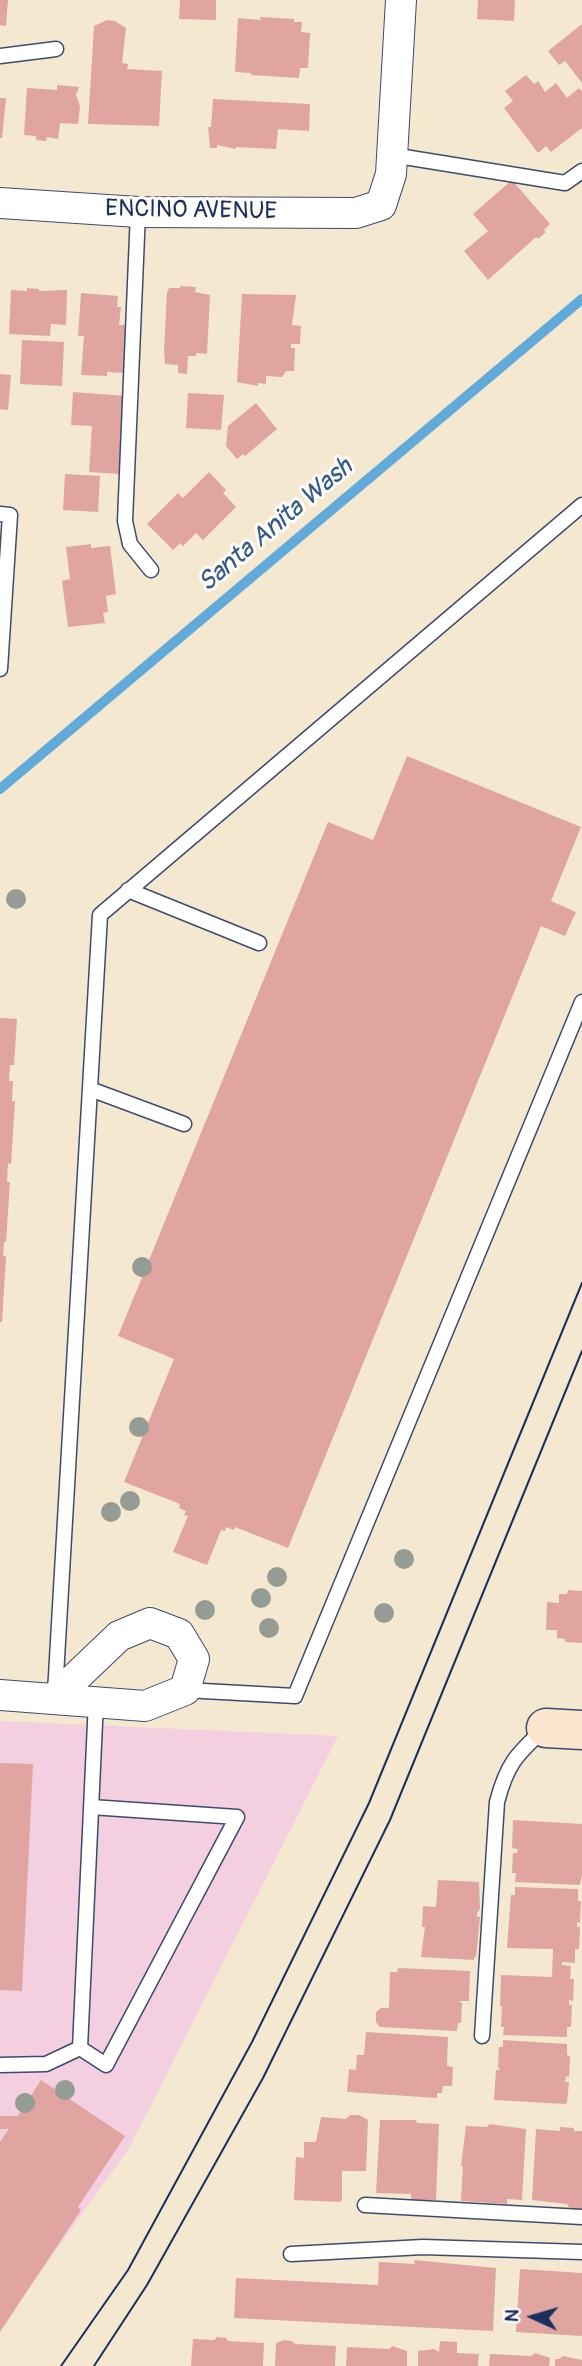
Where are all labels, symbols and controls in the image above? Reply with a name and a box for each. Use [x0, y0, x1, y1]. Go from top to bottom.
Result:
street label: ENCINO AVENUE [105, 195, 277, 227]
water label: Santa Anita Wash [193, 452, 359, 600]
north arrow [498, 2282, 568, 2352]
text: N [500, 2308, 524, 2323]

